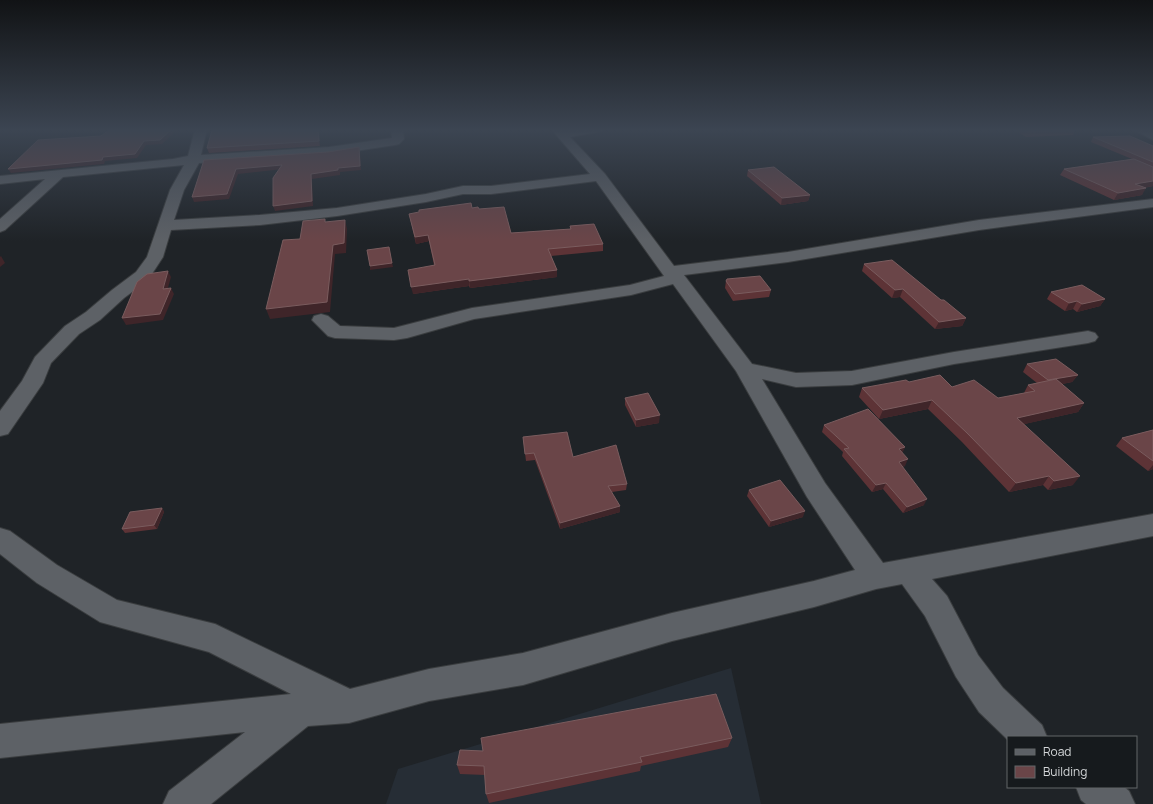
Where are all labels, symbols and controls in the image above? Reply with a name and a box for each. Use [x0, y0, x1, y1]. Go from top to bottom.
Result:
legend [1007, 736, 1137, 788]
text: Road [1043, 743, 1071, 760]
text: Building [1043, 763, 1087, 780]

